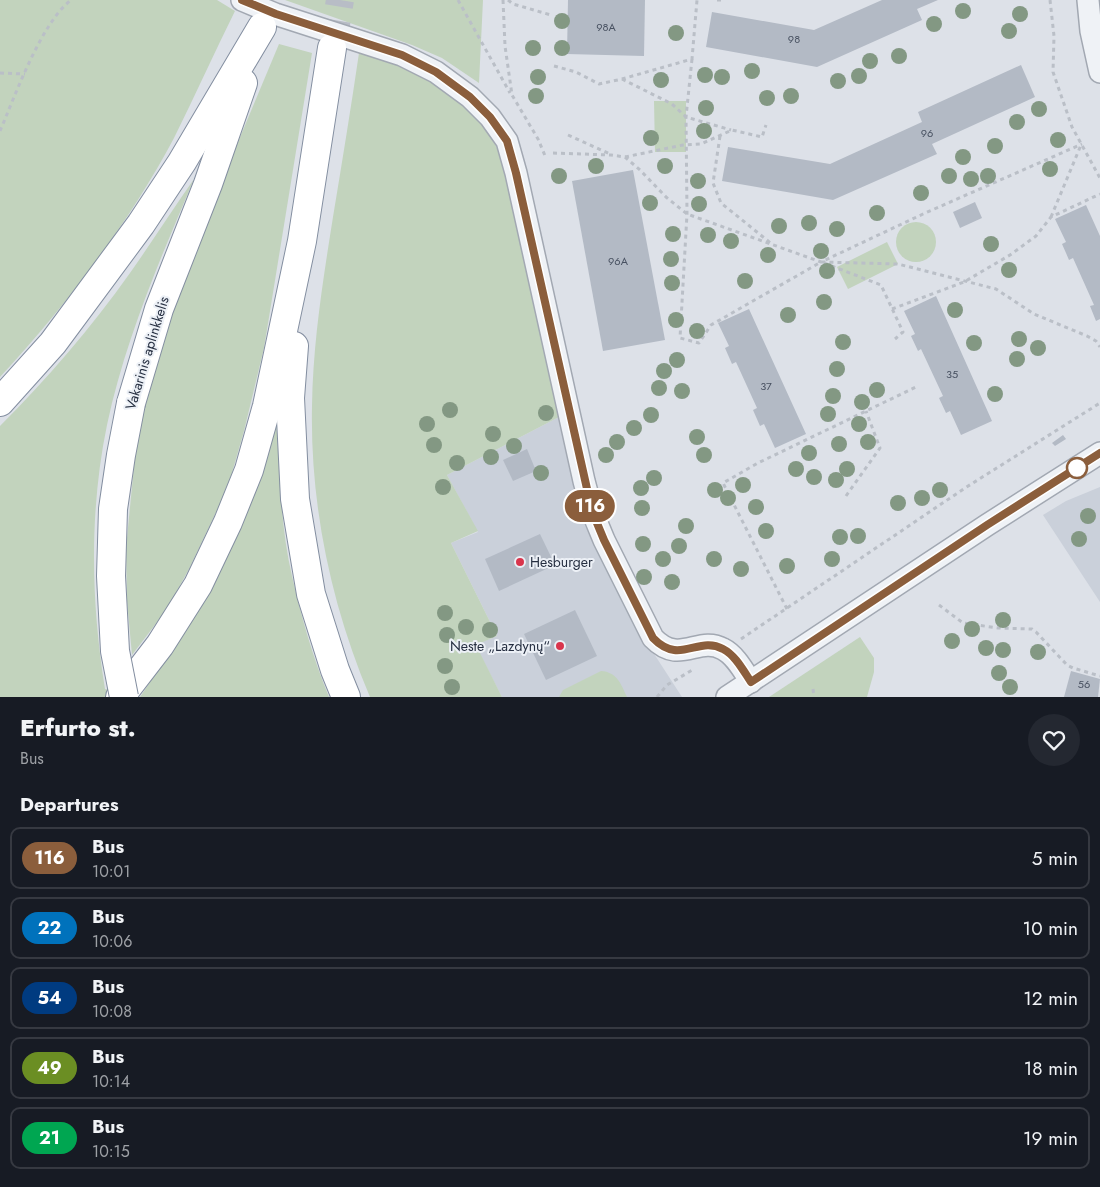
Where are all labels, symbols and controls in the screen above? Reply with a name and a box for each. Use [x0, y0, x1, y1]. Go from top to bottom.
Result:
house number: 98A [596, 19, 616, 35]
house number: 98 [788, 31, 800, 47]
house number: 96 [921, 125, 933, 141]
house number: 96A [608, 253, 629, 269]
street label: Vakarinis aplinkkelis [120, 294, 174, 412]
house number: 35 [946, 366, 958, 382]
house number: 37 [760, 378, 772, 394]
unlabelled marker [1066, 457, 1088, 479]
line badge: 116 [561, 490, 619, 522]
text: 116 [575, 493, 605, 519]
place label: Hesburger [530, 552, 593, 572]
marker: Hesburger [514, 556, 526, 568]
place label: Neste „Lazdynų“ [450, 636, 550, 656]
marker: Neste „Lazdynų“ [554, 640, 566, 652]
house number: 56 [1078, 676, 1090, 692]
text: Erfurto st. [20, 710, 136, 745]
button: heart [1028, 714, 1080, 766]
text: Bus [20, 747, 44, 770]
text: Departures [20, 791, 119, 818]
text: Bus [92, 833, 124, 860]
text: 116 [34, 845, 65, 871]
text: 5 min [1032, 845, 1078, 872]
text: 10:01 [92, 860, 130, 883]
text: Bus [92, 903, 124, 930]
text: 22 [38, 915, 61, 941]
text: 10 min [1023, 915, 1078, 942]
text: 10:06 [92, 930, 132, 953]
text: Bus [92, 973, 124, 1000]
text: 54 [37, 985, 62, 1011]
text: 12 min [1023, 985, 1078, 1012]
text: 10:08 [92, 1000, 132, 1023]
text: Bus [92, 1043, 124, 1070]
text: 49 [37, 1055, 62, 1081]
text: 18 min [1024, 1055, 1078, 1082]
text: 10:14 [92, 1070, 130, 1093]
text: Bus [92, 1113, 124, 1140]
text: 21 [39, 1125, 60, 1151]
text: 19 min [1023, 1125, 1078, 1152]
text: 10:15 [92, 1140, 130, 1163]

